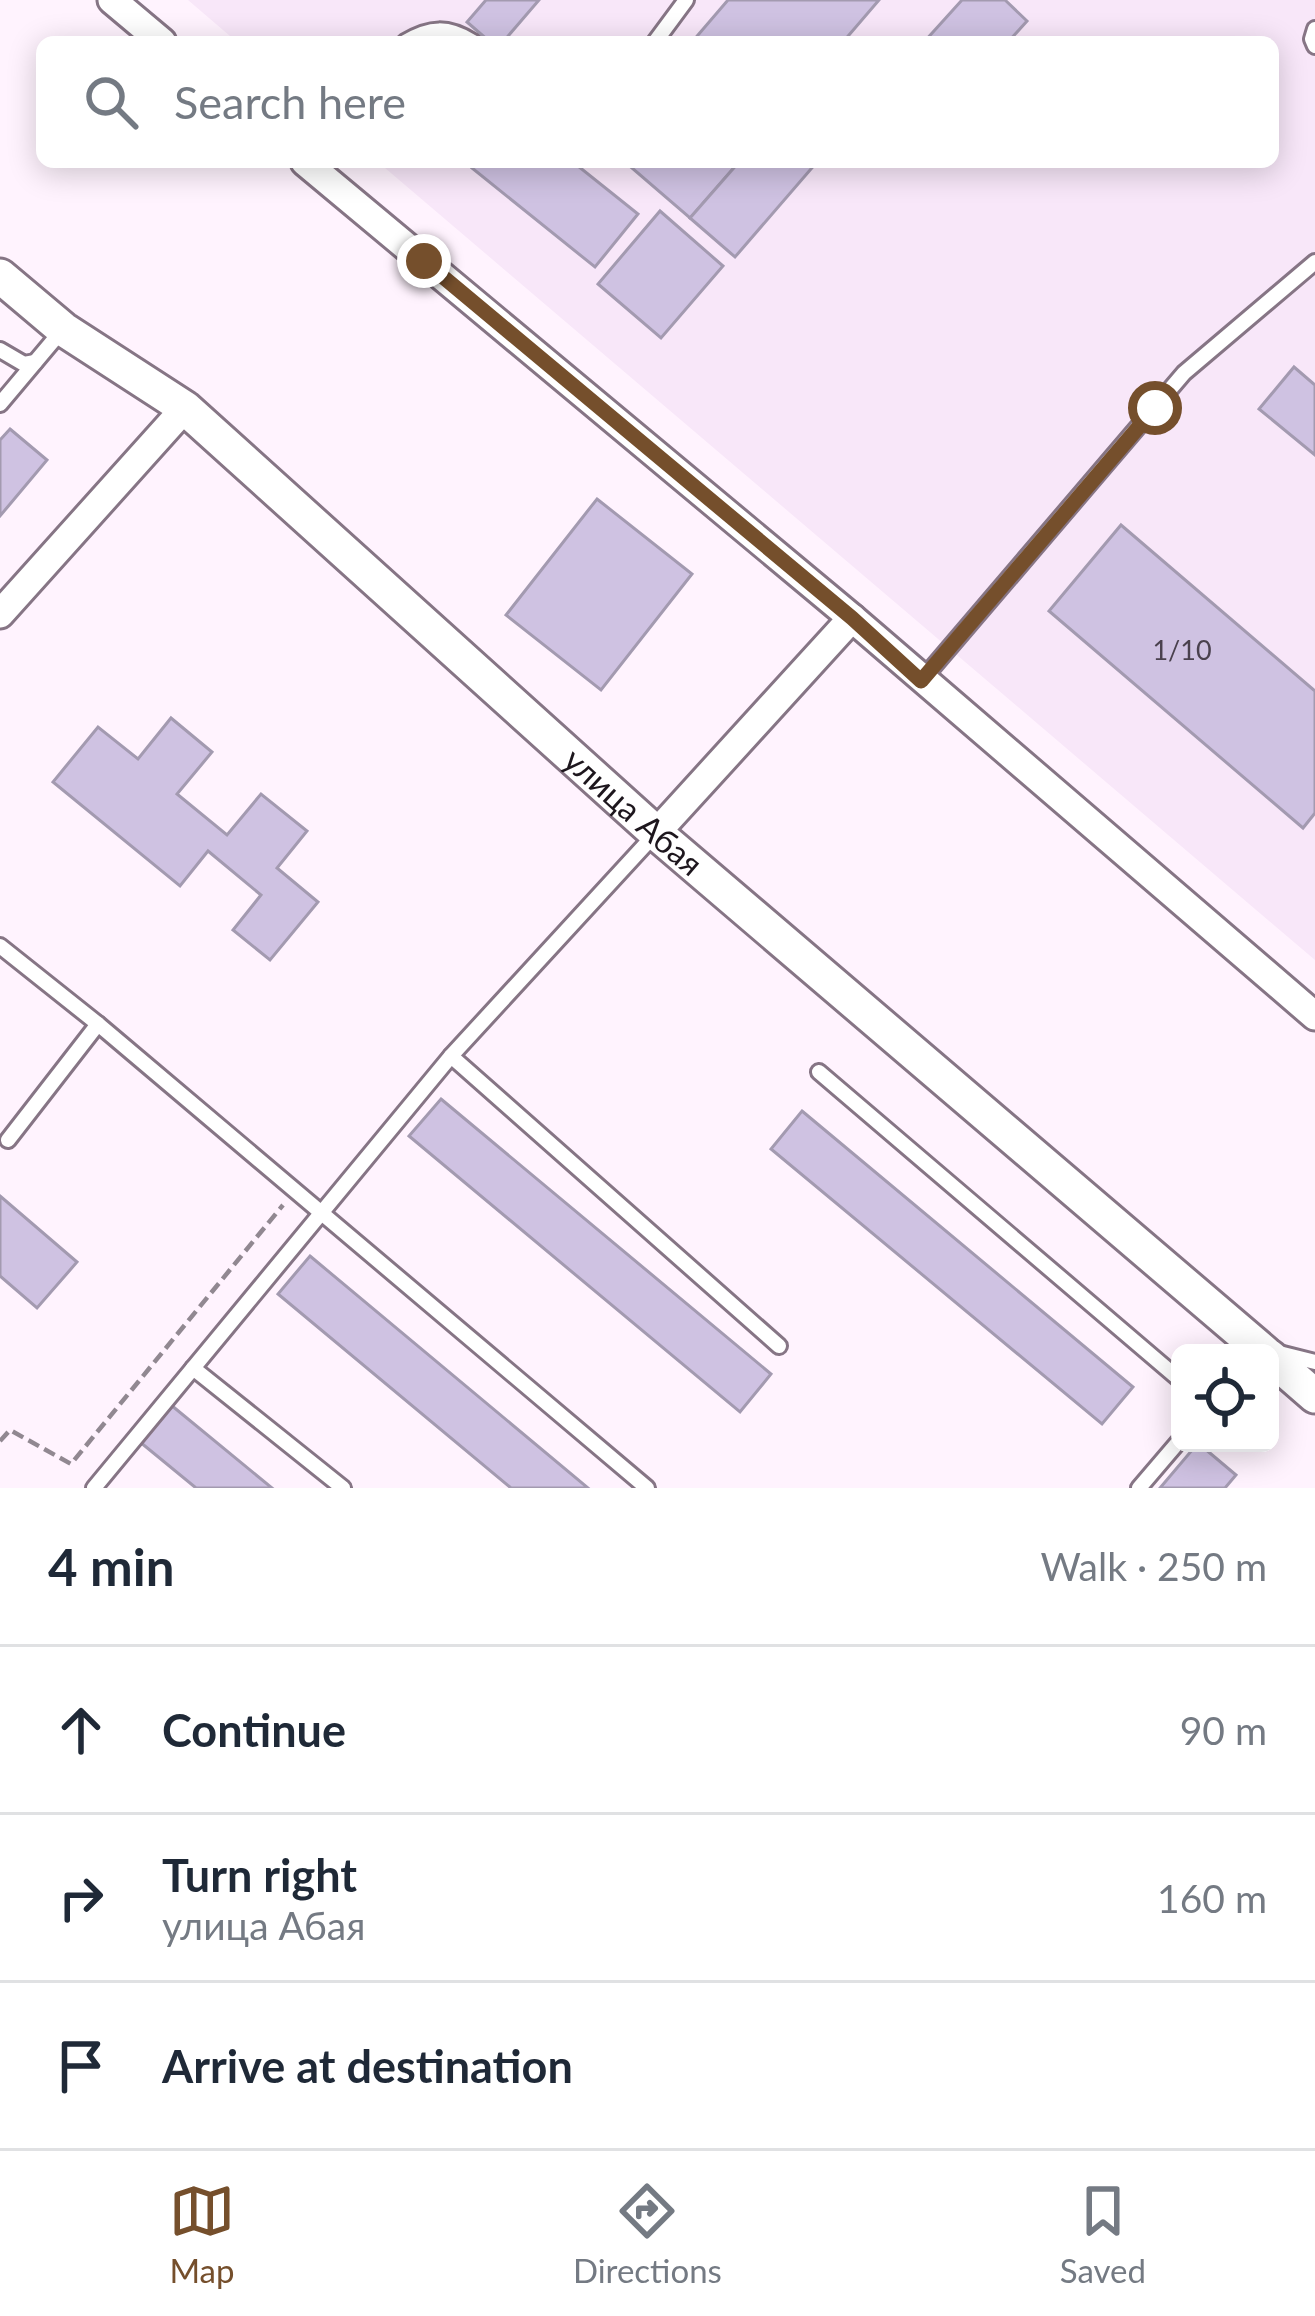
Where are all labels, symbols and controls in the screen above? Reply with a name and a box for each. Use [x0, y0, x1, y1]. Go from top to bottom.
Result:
search box [36, 36, 1279, 168]
icon: search [78, 69, 144, 135]
text: Search here [174, 75, 406, 129]
route end [397, 234, 451, 288]
route start [1128, 381, 1182, 435]
house number: 1/10 [1152, 633, 1212, 666]
street label: улица Абая [556, 739, 711, 883]
map controls [1171, 1344, 1279, 1452]
button: locate [1171, 1344, 1279, 1452]
text: 4 min [48, 1536, 174, 1597]
text: Walk · 250 m [1040, 1543, 1267, 1589]
icon: ahead [48, 1697, 114, 1763]
text: Continue [162, 1703, 346, 1757]
text: 90 m [1180, 1707, 1267, 1753]
text: Turn right [162, 1848, 357, 1902]
icon: right [48, 1865, 114, 1931]
text: 160 m [1157, 1875, 1267, 1921]
text: улица Абая [162, 1902, 365, 1948]
icon: arrive [48, 2033, 114, 2099]
text: Arrive at destination [162, 2039, 573, 2093]
tab: Map [169, 2178, 235, 2290]
tab: Directions [573, 2178, 722, 2290]
tab: Saved [1060, 2178, 1146, 2290]

